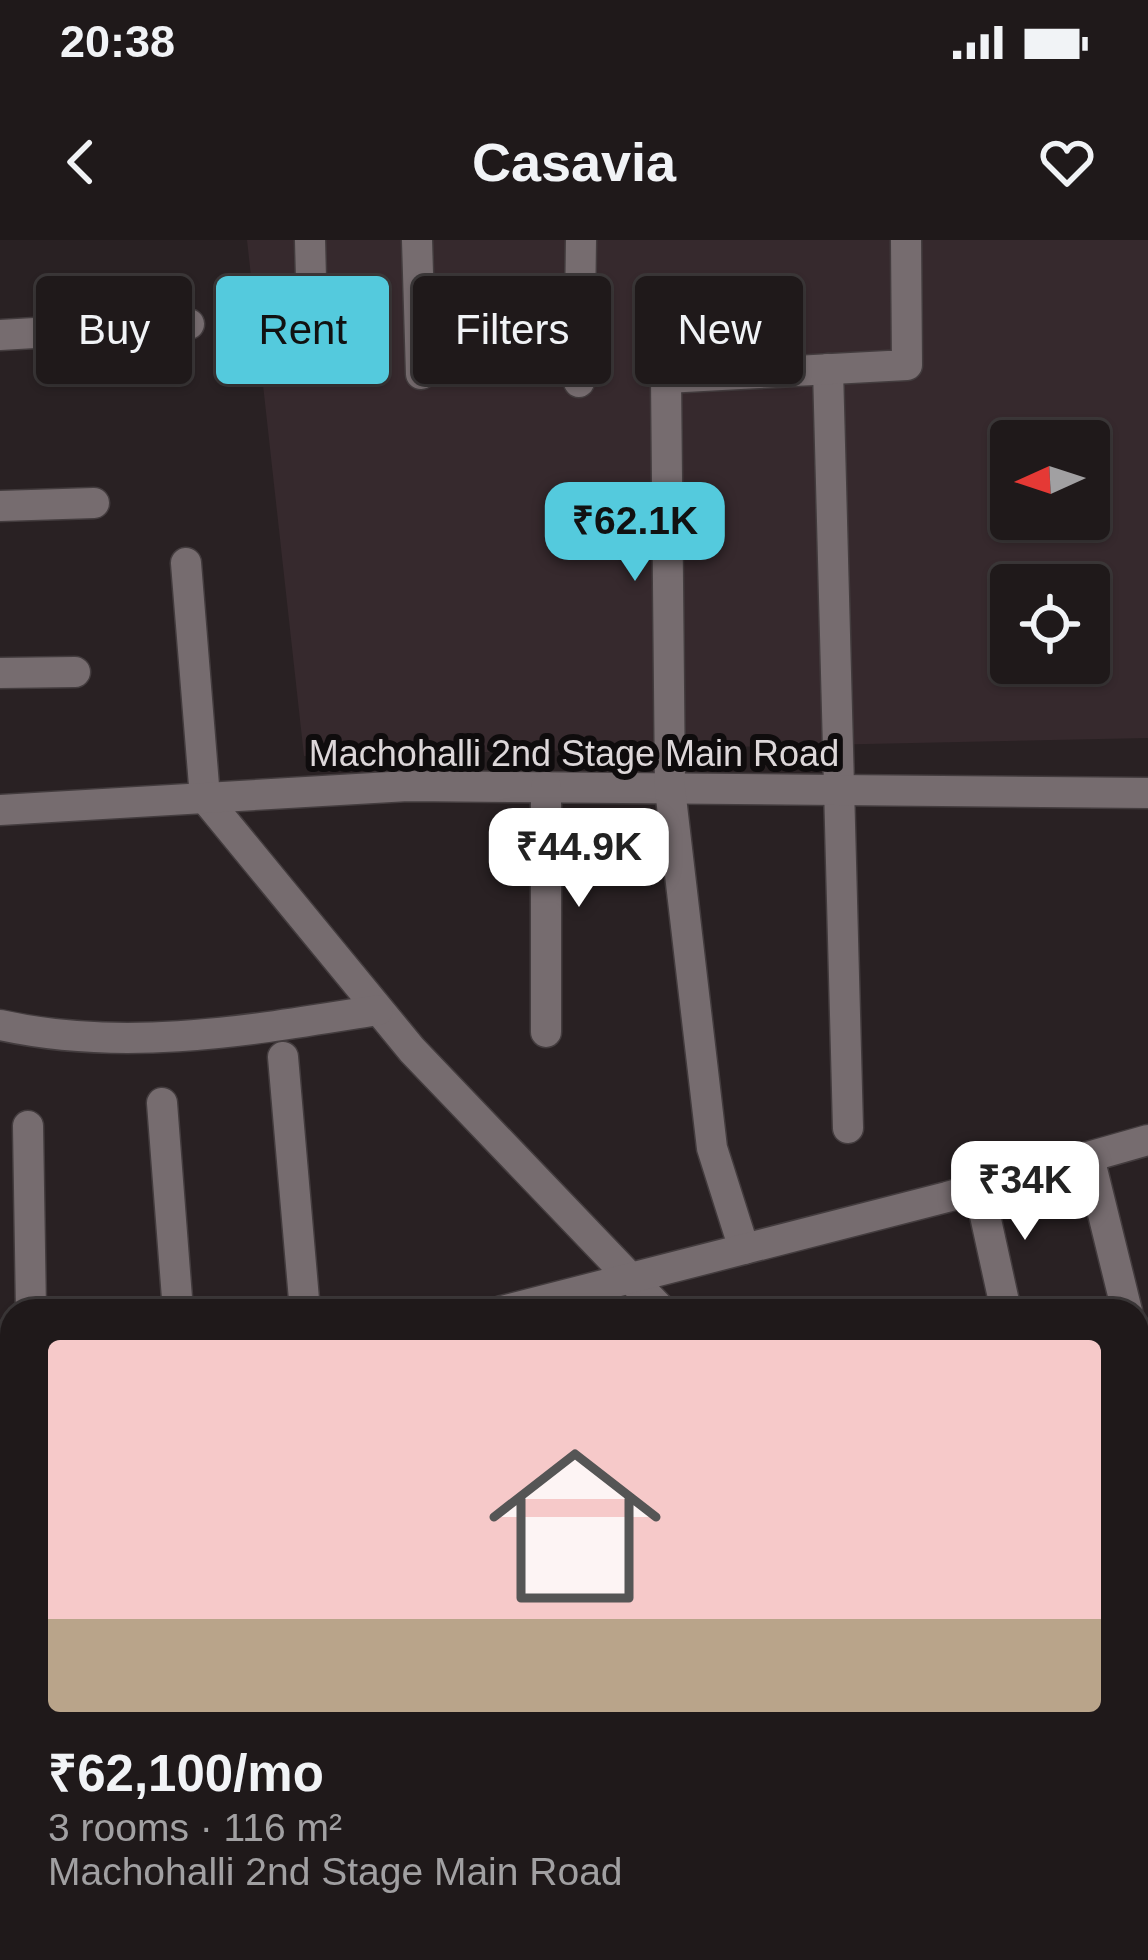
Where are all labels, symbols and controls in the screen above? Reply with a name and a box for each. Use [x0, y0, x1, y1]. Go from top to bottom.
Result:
text: 20:38 [60, 16, 175, 67]
icon: back [48, 129, 114, 195]
icon: heart [1034, 129, 1100, 195]
text: Casavia [472, 132, 676, 192]
chip: Buy [36, 276, 192, 384]
chip: Rent [216, 276, 389, 384]
chip: Filters [413, 276, 611, 384]
chip: New [635, 276, 803, 384]
north arrow [990, 420, 1110, 540]
map controls [990, 420, 1110, 684]
pin: ₹62.1K [537, 482, 733, 584]
text: ₹62.1K [572, 499, 698, 542]
button: locate [990, 564, 1110, 684]
street label: Machohalli 2nd Stage Main Road [309, 733, 839, 774]
pin: ₹44.9K [481, 808, 677, 910]
text: ₹44.9K [516, 825, 642, 868]
pin: ₹34K [954, 1141, 1096, 1243]
text: ₹34K [978, 1158, 1072, 1201]
icon: home [467, 1418, 683, 1634]
text: ₹62,100/mo [48, 1745, 324, 1802]
text: 3 rooms · 116 m² [48, 1806, 342, 1849]
text: Machohalli 2nd Stage Main Road [48, 1850, 623, 1893]

